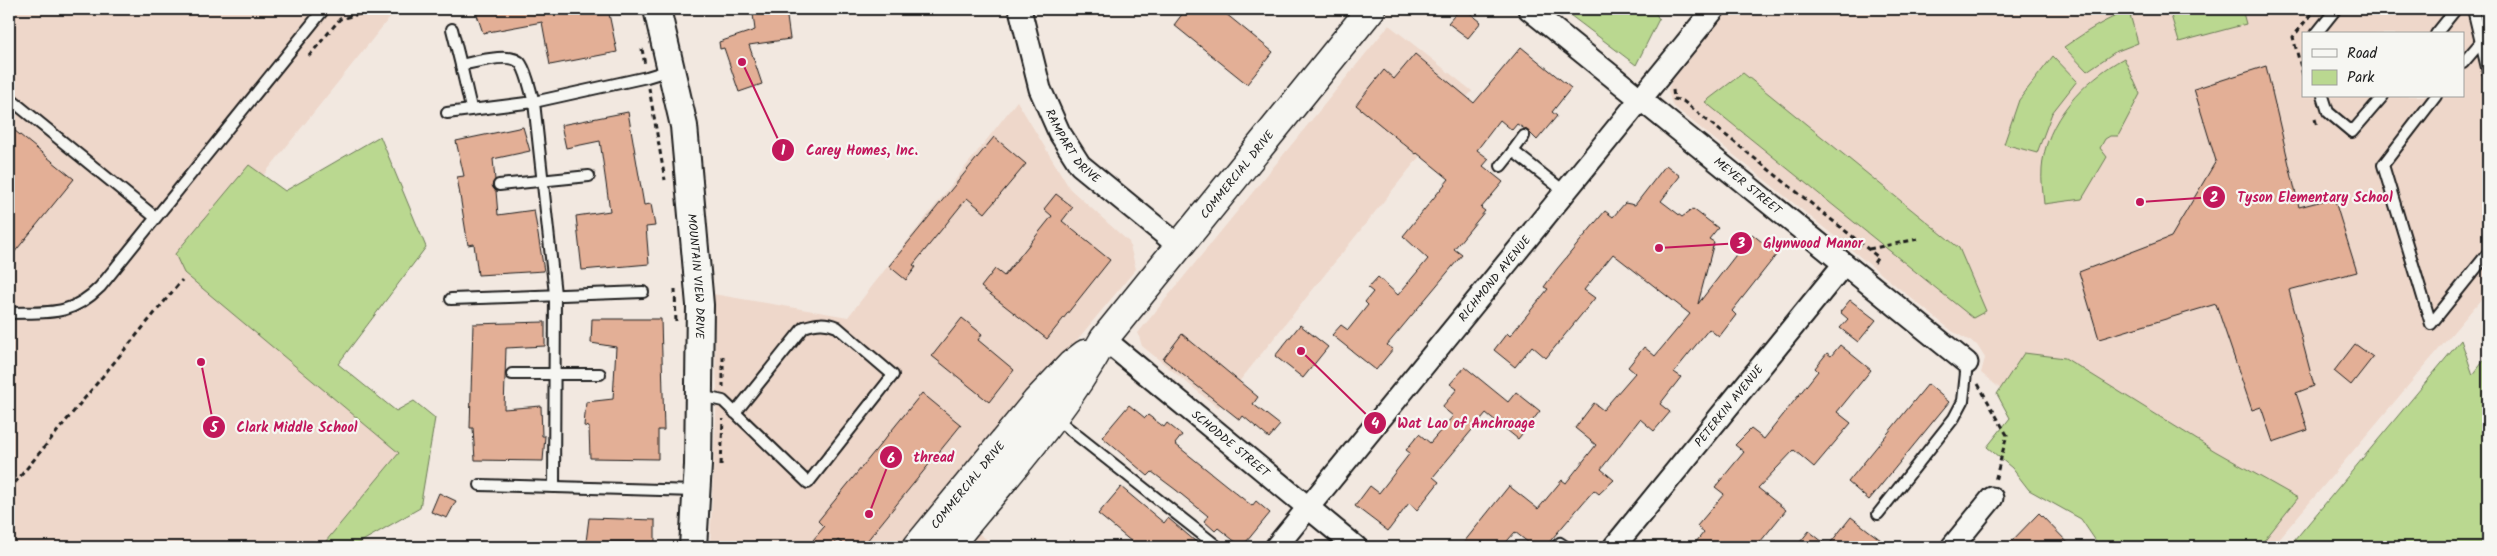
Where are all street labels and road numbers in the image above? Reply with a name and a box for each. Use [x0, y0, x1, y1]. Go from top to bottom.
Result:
street label: RAMPART DRIVE [1040, 106, 1105, 189]
street label: COMMERCIAL DRIVE [1196, 126, 1280, 223]
street label: MEYER STREET [1709, 153, 1787, 220]
street label: MOUNTAIN VIEW DRIVE [682, 213, 709, 340]
street label: RICHMOND AVENUE [1454, 231, 1536, 326]
street label: PETERKIN AVENUE [1690, 360, 1769, 451]
street label: SCHODDE STREET [1187, 406, 1275, 483]
street label: COMMERCIAL DRIVE [926, 437, 1011, 534]

